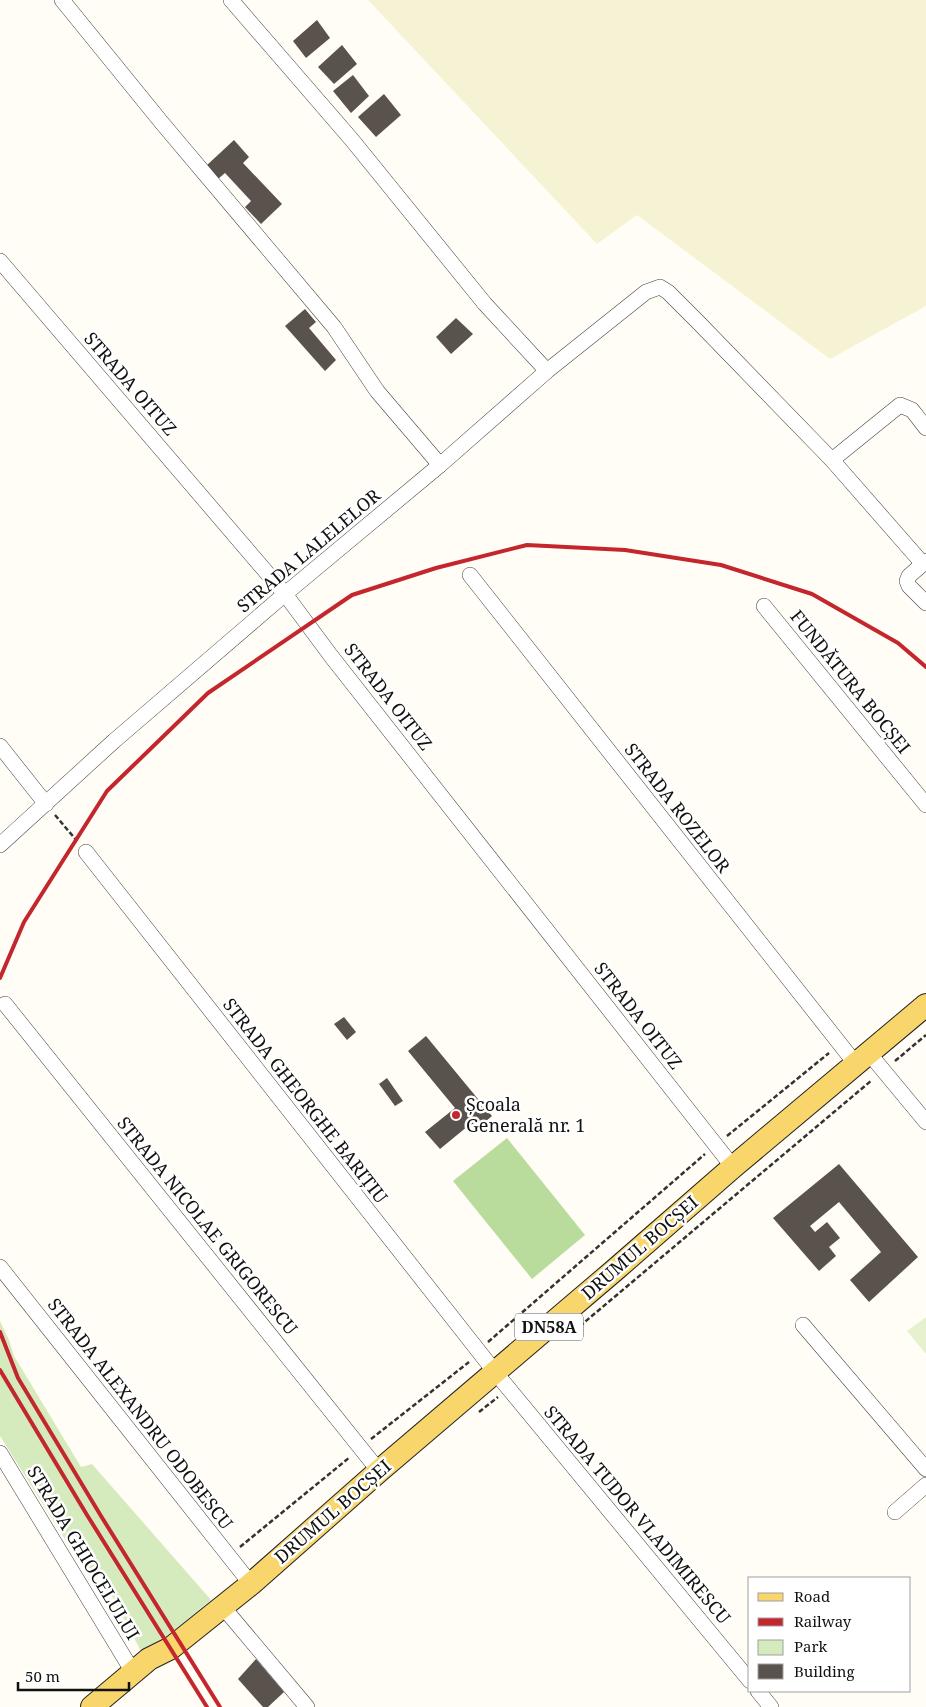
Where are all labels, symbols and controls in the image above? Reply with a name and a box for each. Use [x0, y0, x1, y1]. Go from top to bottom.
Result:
street label: STRADA OITUZ [79, 327, 182, 440]
street label: STRADA LALELELOR [232, 483, 385, 617]
street label: FUNDĂTURA BOCȘEI [785, 604, 916, 758]
street label: STRADA OITUZ [339, 638, 438, 755]
street label: STRADA ROZELOR [620, 738, 736, 877]
street label: STRADA OITUZ [589, 957, 688, 1074]
street label: STRADA GHEORGHE BARIȚIU [218, 993, 394, 1208]
place label: Școala Generală nr. 1 [466, 1092, 585, 1137]
marker: Școala Generală nr. 1 [450, 1109, 462, 1121]
street label: STRADA NICOLAE GRIGORESCU [112, 1111, 303, 1339]
street label: DRUMUL BOCȘEI [576, 1190, 703, 1305]
street label: STRADA ALEXANDRU ODOBESCU [43, 1293, 239, 1534]
road number: DN58A [515, 1314, 583, 1340]
street label: STRADA TUDOR VLADIMIRESCU [539, 1400, 736, 1629]
street label: DRUMUL BOCȘEI [269, 1454, 396, 1569]
street label: STRADA GHIOCELULUI [22, 1461, 145, 1644]
legend [748, 1577, 911, 1692]
text: Road [794, 1586, 830, 1606]
text: Railway [794, 1611, 852, 1631]
text: Park [794, 1636, 828, 1656]
scale bar [18, 1660, 129, 1692]
text: Building [794, 1661, 855, 1681]
text: 50 m [25, 1666, 60, 1686]

